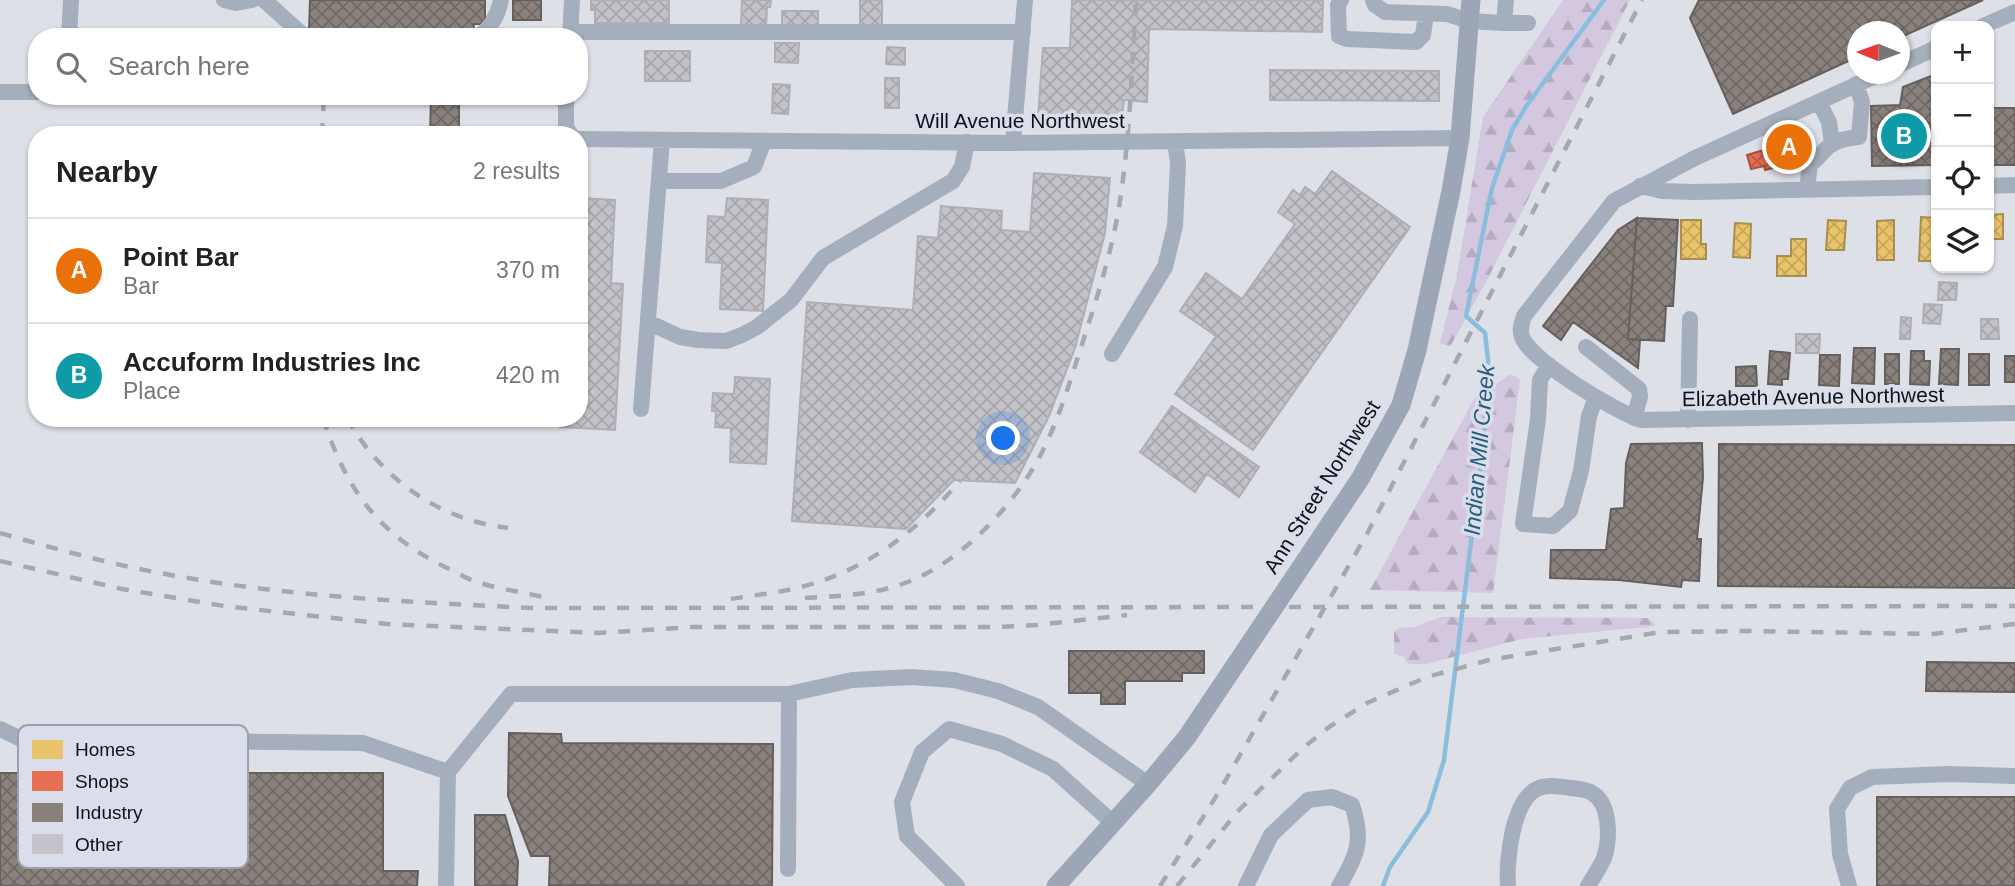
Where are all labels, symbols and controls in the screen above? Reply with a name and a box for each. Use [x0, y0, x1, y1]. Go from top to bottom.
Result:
north arrow [1847, 21, 1910, 84]
map controls [1931, 21, 1994, 273]
button: + [1931, 21, 1994, 84]
search box [28, 28, 588, 105]
icon: search [52, 48, 90, 86]
text: Search here [108, 51, 250, 81]
button: − [1931, 84, 1994, 147]
street label: Will Avenue Northwest [915, 109, 1125, 132]
pin: B [1881, 110, 1927, 162]
pin: A [1766, 121, 1812, 173]
button: locate [1931, 147, 1994, 210]
text: Nearby [56, 155, 158, 188]
text: 2 results [473, 158, 560, 184]
button: layers [1931, 210, 1994, 273]
text: Point Bar [123, 242, 239, 272]
text: A [71, 257, 87, 283]
text: 370 m [496, 257, 560, 283]
text: Bar [123, 273, 159, 299]
text: Accuform Industries Inc [123, 347, 421, 377]
text: B [71, 362, 87, 388]
text: 420 m [496, 362, 560, 388]
water label: Indian Mill Creek [1459, 362, 1500, 536]
text: Place [123, 378, 181, 404]
street label: Elizabeth Avenue Northwest [1682, 383, 1944, 410]
street label: Ann Street Northwest [1259, 396, 1384, 577]
your location [986, 421, 1020, 455]
legend [18, 725, 248, 868]
text: Homes [75, 739, 135, 760]
text: Shops [75, 771, 129, 792]
text: Industry [75, 802, 143, 823]
text: Other [75, 834, 123, 855]

